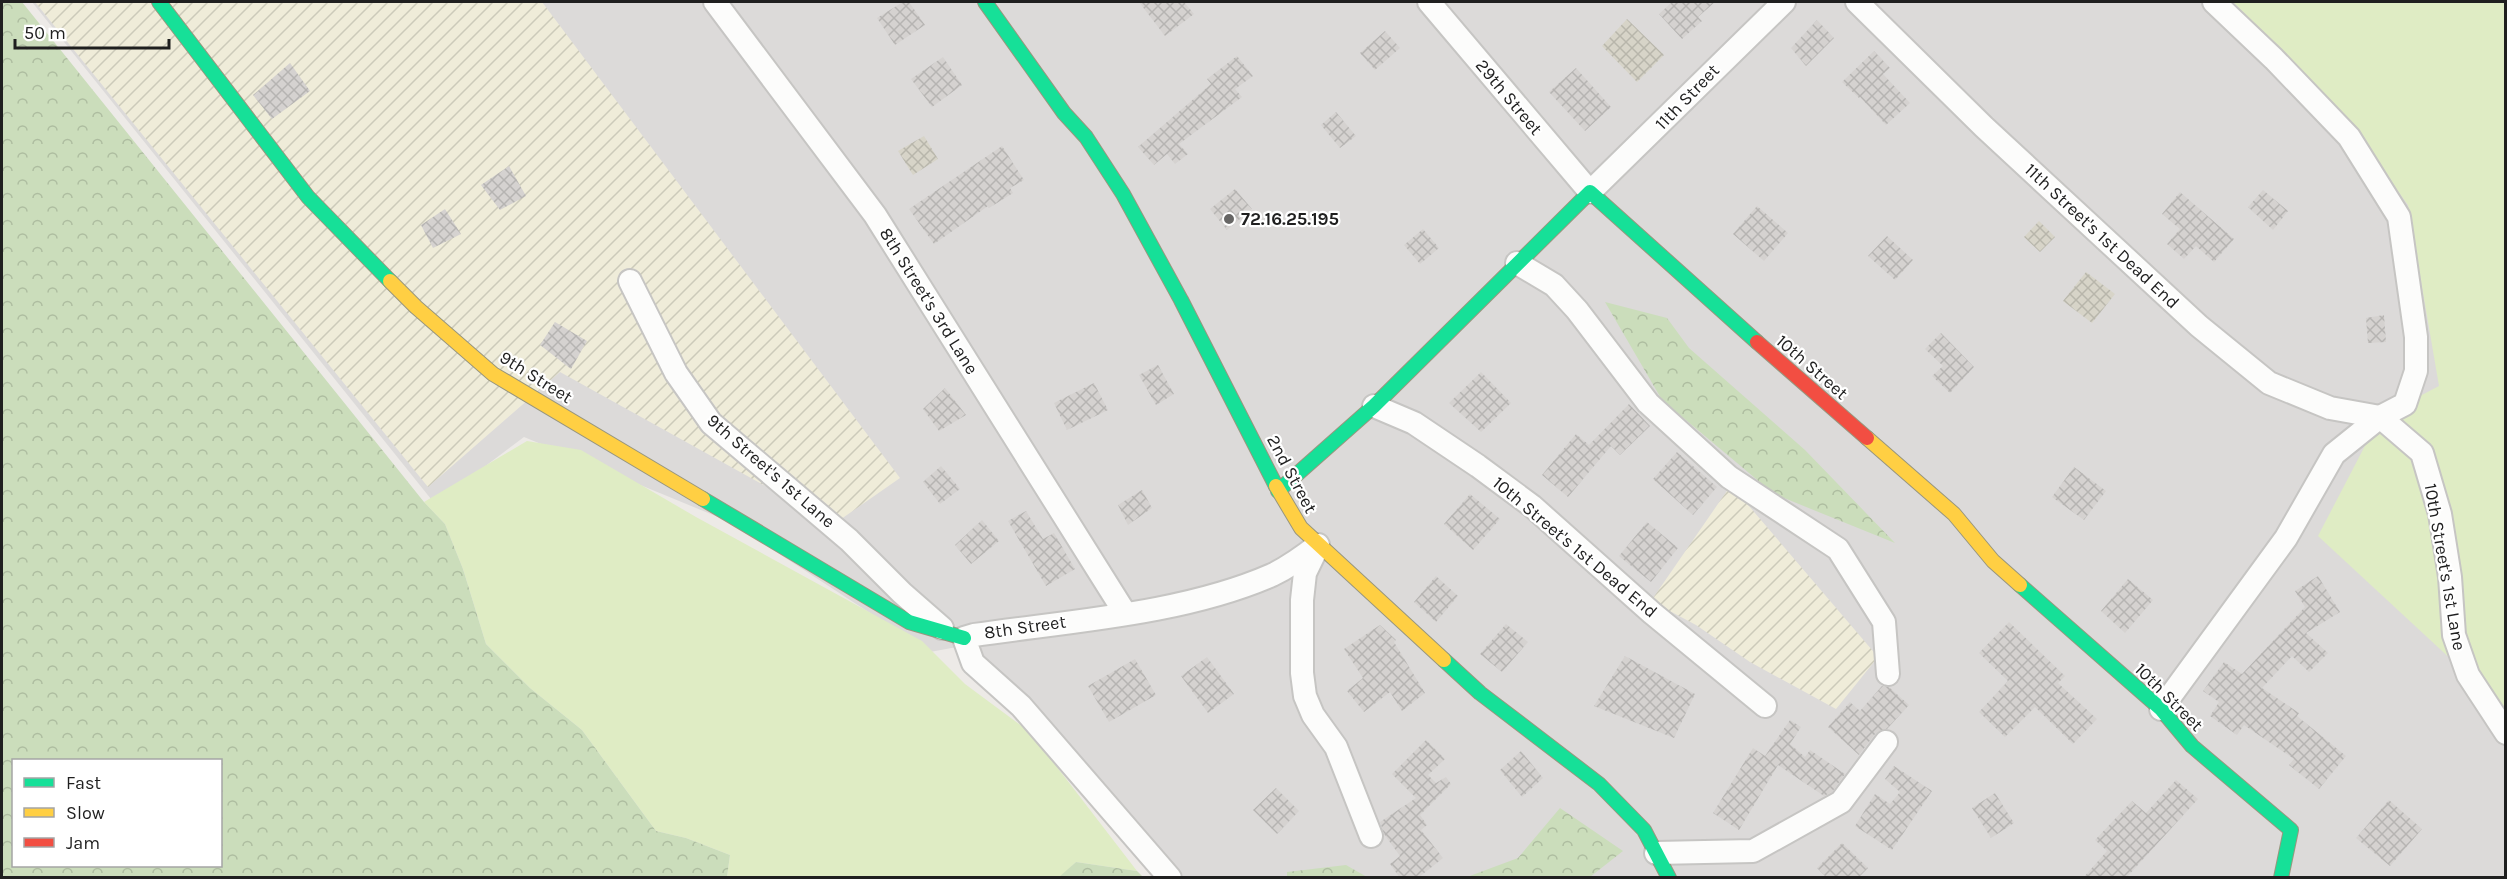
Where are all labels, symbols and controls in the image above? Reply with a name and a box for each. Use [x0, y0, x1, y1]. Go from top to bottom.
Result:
scale bar [15, 12, 170, 50]
text: 50 m [24, 22, 66, 44]
street label: 29th Street [1471, 55, 1547, 140]
street label: 11th Street [1650, 59, 1724, 135]
street label: 11th Street's 1st Dead End [2020, 159, 2184, 313]
place label: 72.16.25.195 [1241, 208, 1339, 230]
marker: 72.16.25.195 [1222, 212, 1236, 226]
street label: 8th Street's 3rd Lane [875, 223, 983, 379]
street label: 10th Street [1772, 330, 1853, 404]
street label: 9th Street [496, 346, 577, 408]
street label: 9th Street's 1st Lane [702, 409, 840, 533]
street label: 2nd Street [1262, 431, 1322, 517]
street label: 10th Street's 1st Dead End [1488, 472, 1662, 622]
street label: 10th Street's 1st Lane [2419, 482, 2471, 652]
street label: 8th Street [983, 610, 1068, 644]
street label: 10th Street [2130, 658, 2208, 736]
legend [12, 759, 222, 867]
text: Fast [66, 772, 101, 794]
text: Slow [66, 802, 105, 824]
text: Jam [66, 832, 100, 854]

